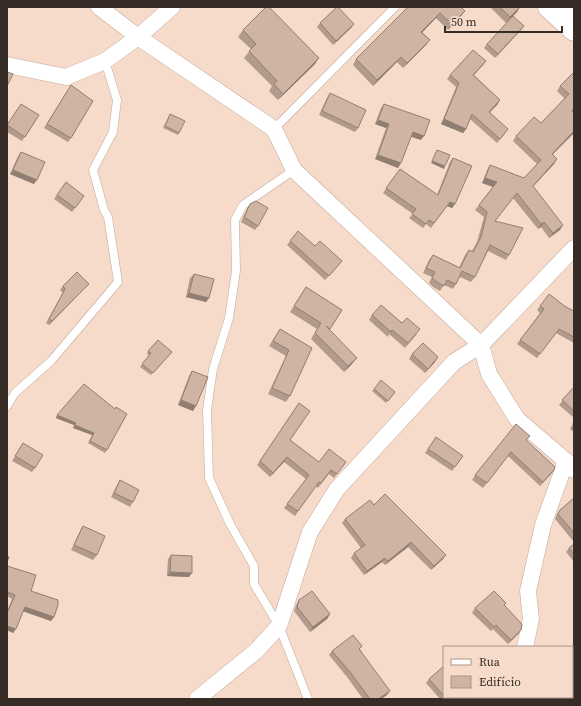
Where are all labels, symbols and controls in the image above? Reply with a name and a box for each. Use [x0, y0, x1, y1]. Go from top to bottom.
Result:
scale bar [445, 8, 562, 34]
text: 50 m [451, 14, 477, 30]
legend [443, 646, 573, 698]
text: Rua [479, 654, 501, 670]
text: Edifício [479, 674, 521, 690]

